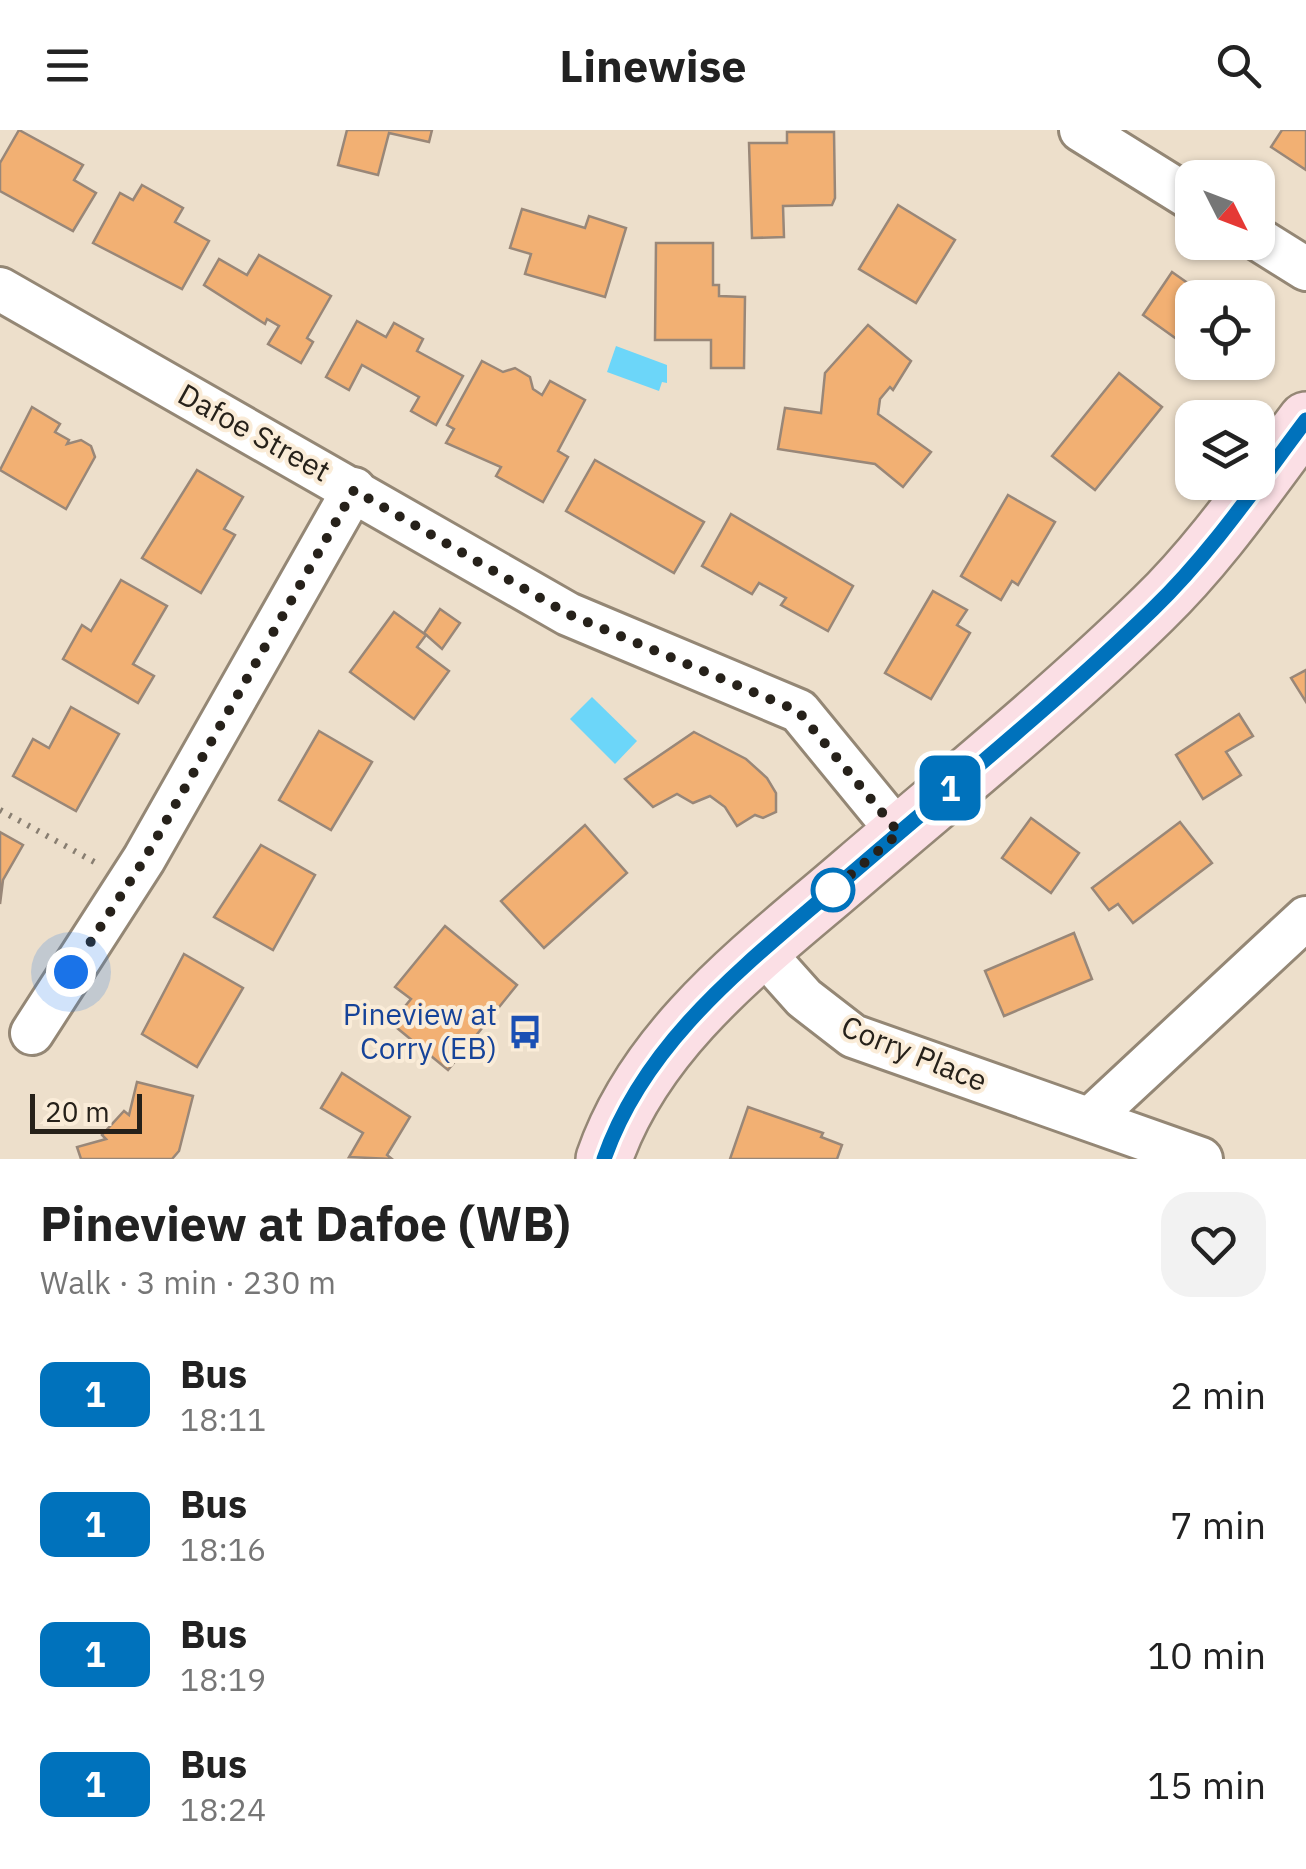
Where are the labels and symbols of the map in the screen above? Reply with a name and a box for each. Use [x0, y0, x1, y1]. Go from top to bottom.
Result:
north arrow [1175, 160, 1275, 260]
street label: Dafoe Street [172, 374, 338, 490]
line badge: 1 [918, 756, 982, 820]
unlabelled marker [812, 869, 854, 911]
your location [46, 947, 96, 997]
place label: Pineview at Corry (EB) [343, 994, 497, 1067]
street label: Corry Place [836, 1006, 993, 1099]
bus stop icon: Pineview at Corry (EB) [506, 1013, 544, 1051]
scale bar [30, 1089, 142, 1134]

